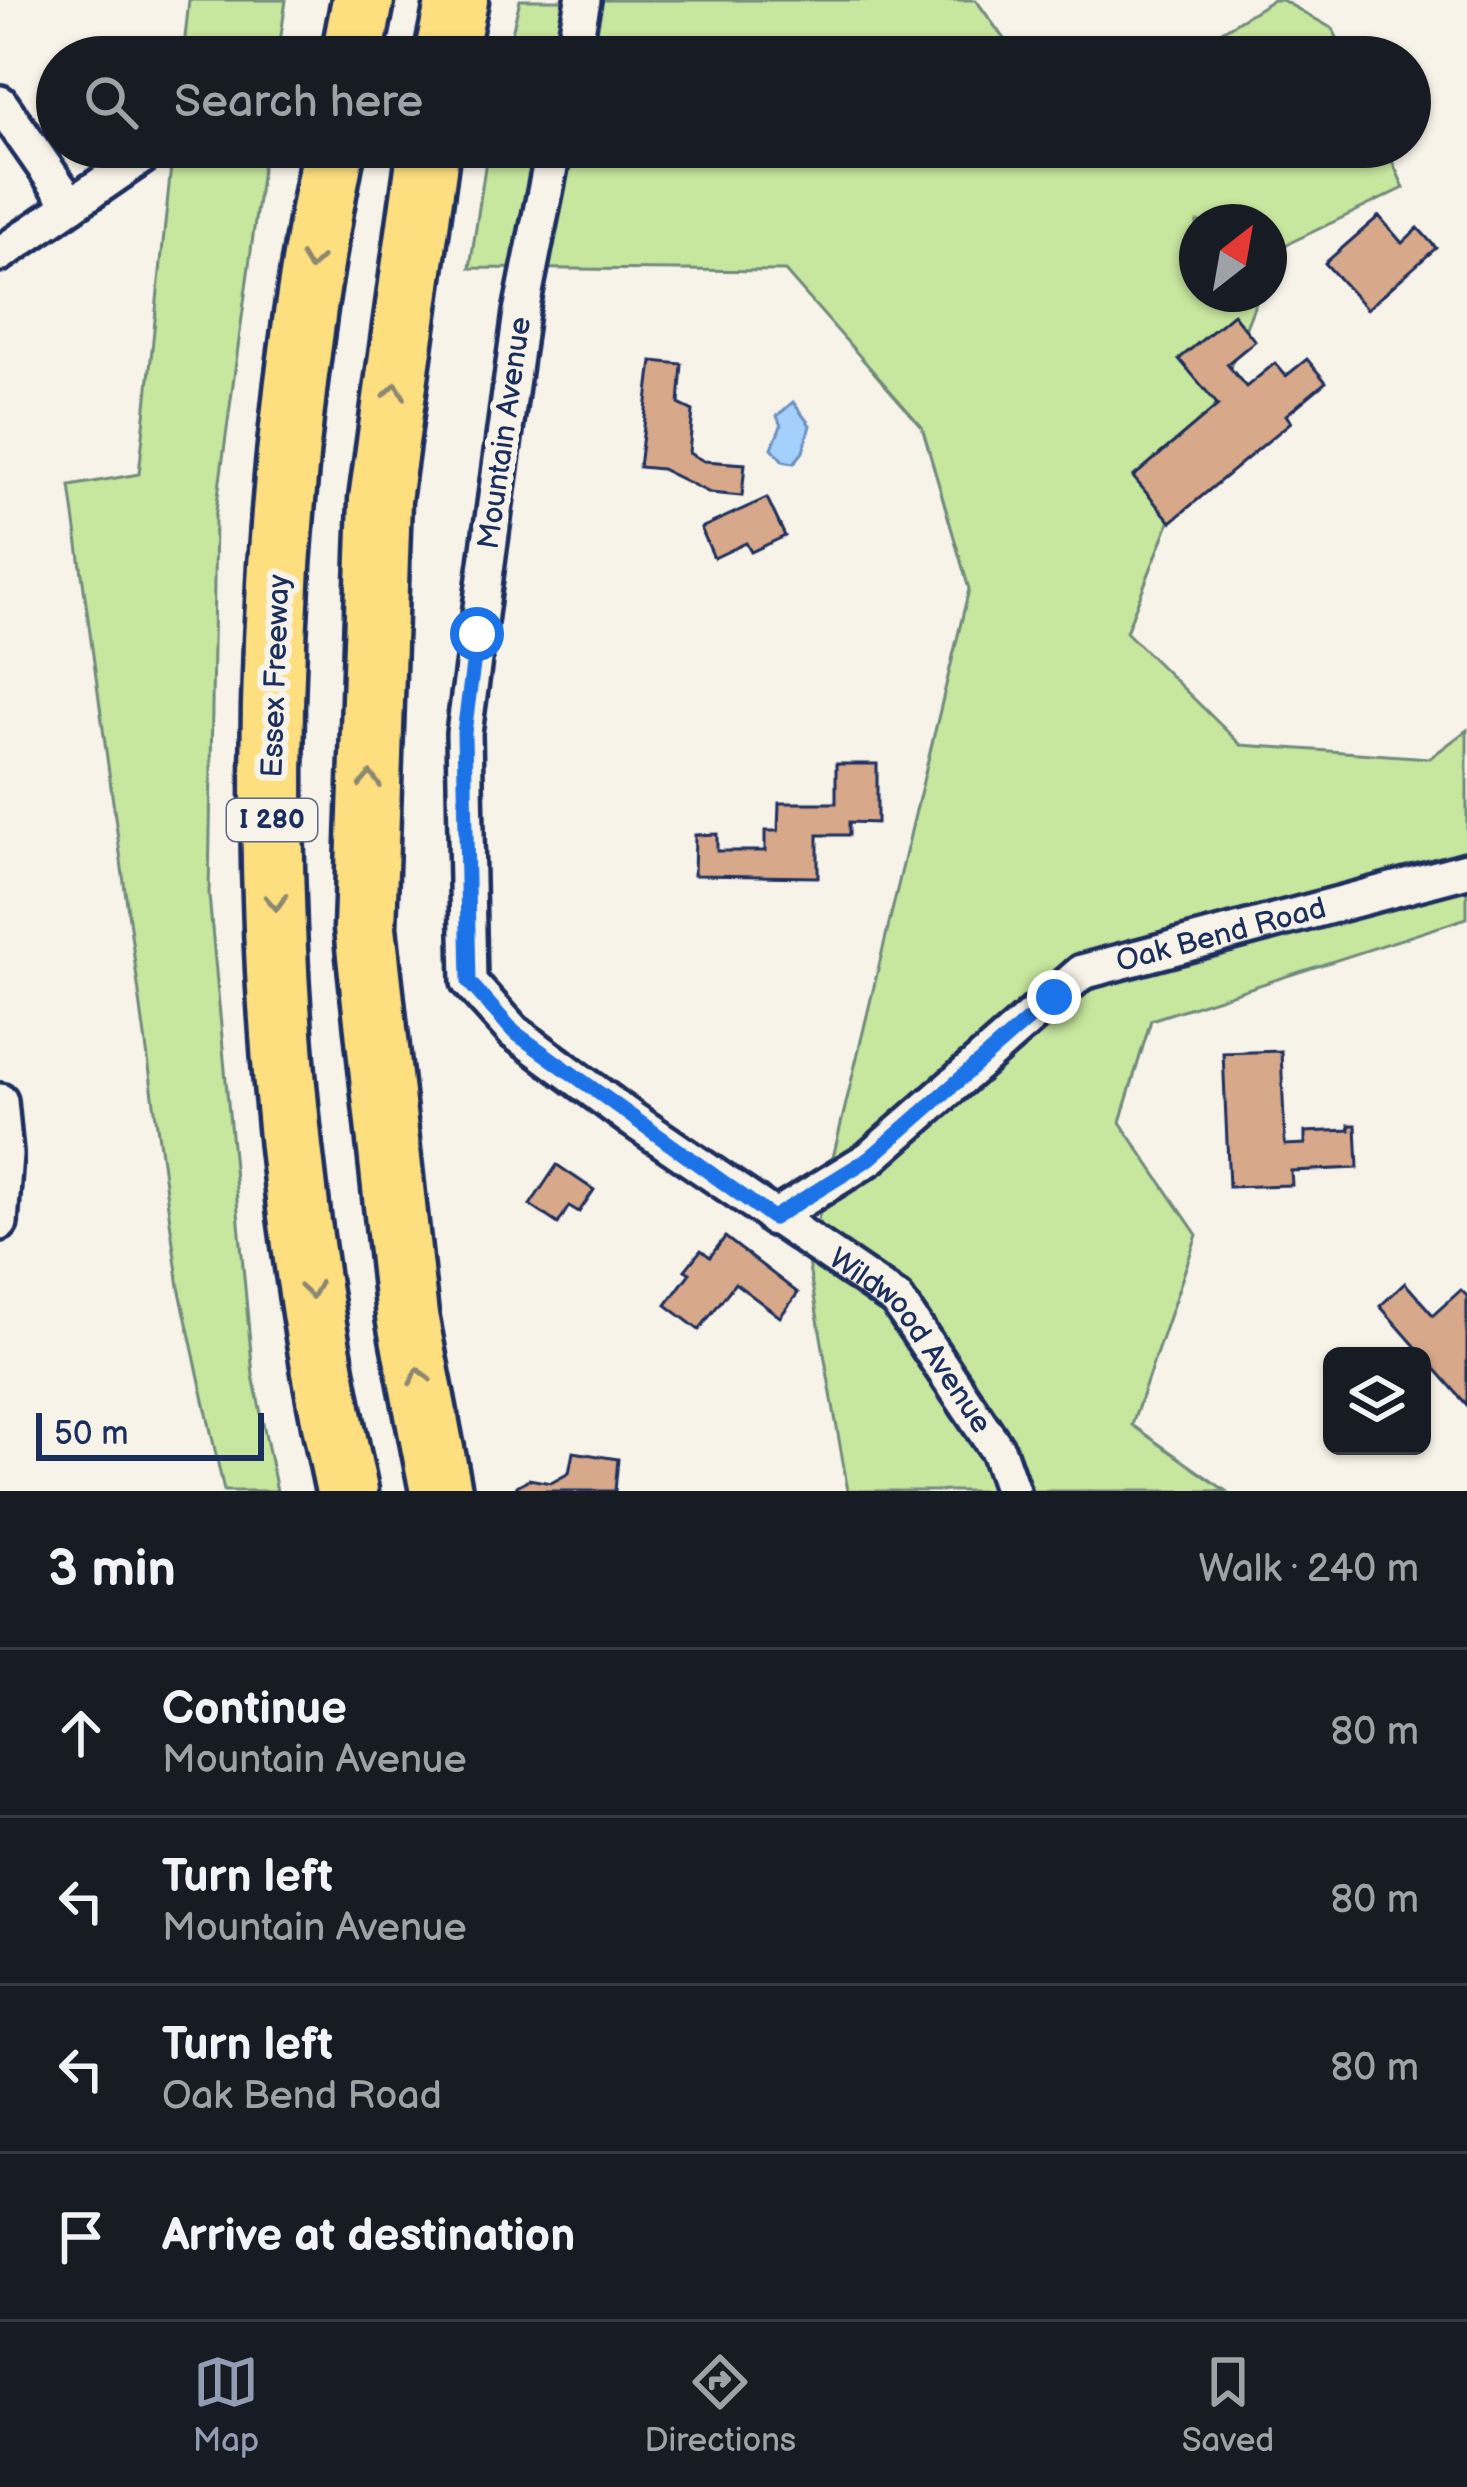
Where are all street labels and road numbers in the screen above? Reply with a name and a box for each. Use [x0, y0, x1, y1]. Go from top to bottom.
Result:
street label: Mountain Avenue [471, 314, 539, 552]
street label: Essex Freeway [254, 573, 298, 778]
road number: I 280 [227, 799, 317, 841]
street label: Oak Bend Road [1112, 890, 1330, 980]
street label: Wildwood Avenue [822, 1241, 999, 1440]

